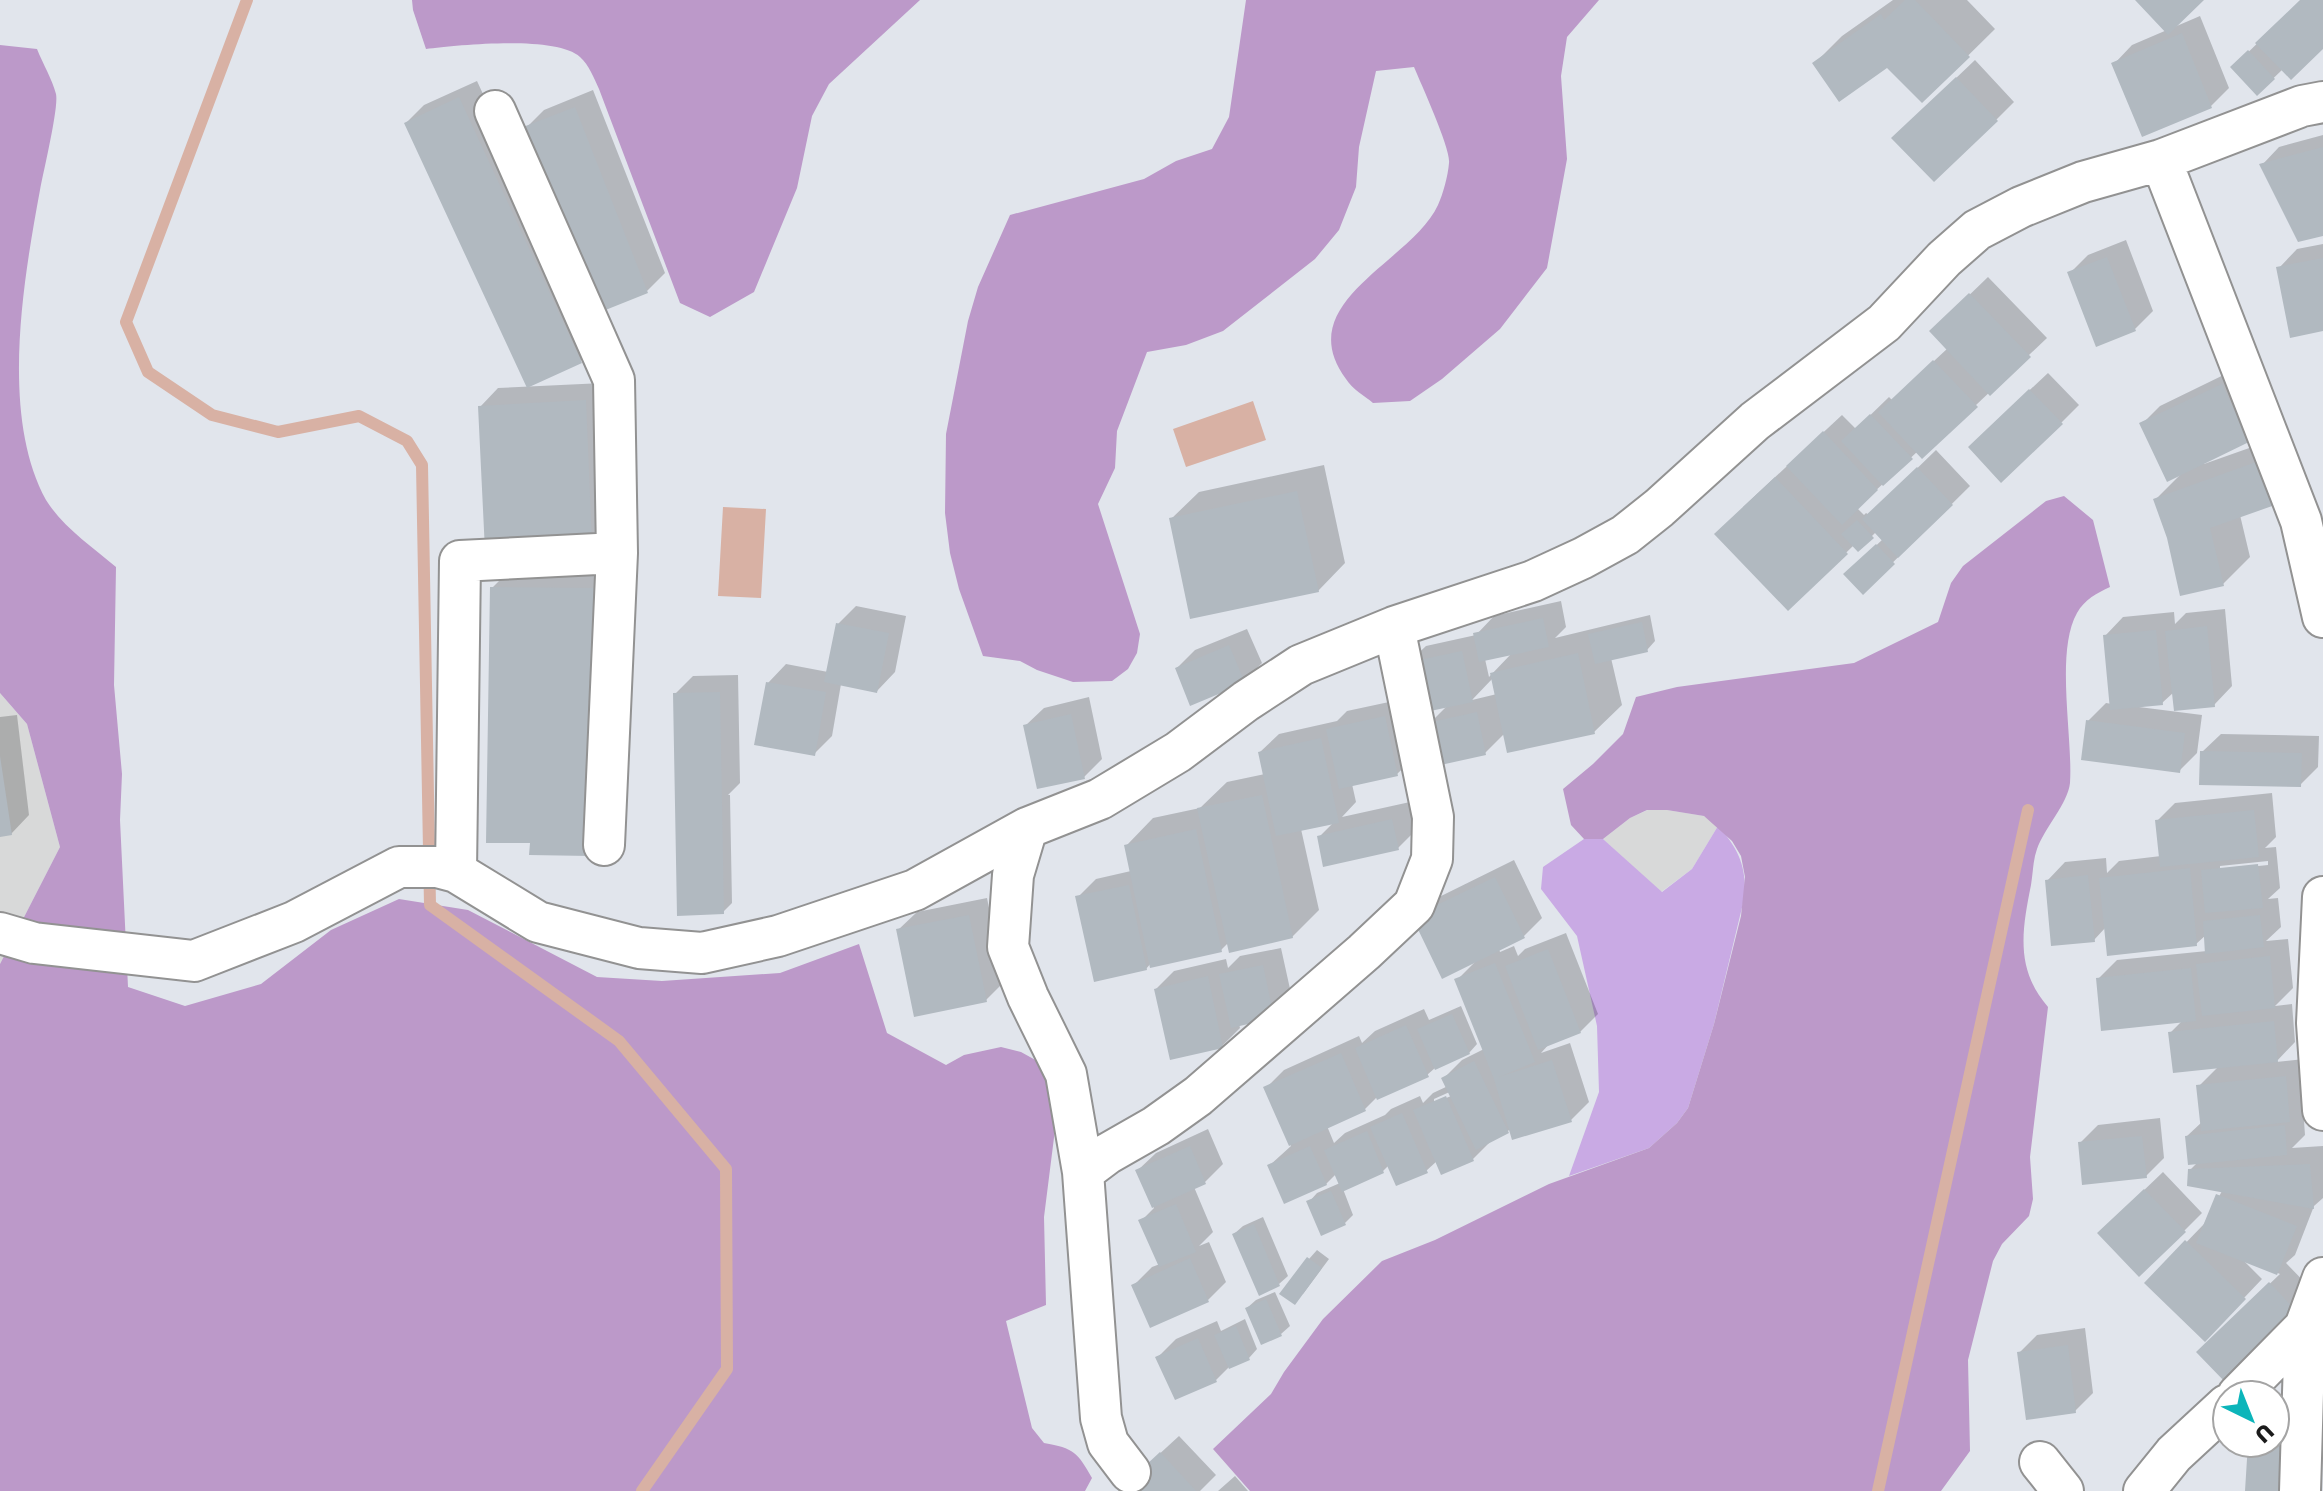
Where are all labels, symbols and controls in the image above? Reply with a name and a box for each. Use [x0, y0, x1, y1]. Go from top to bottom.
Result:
north arrow [2211, 1379, 2291, 1459]
text: U [2250, 1419, 2280, 1449]

